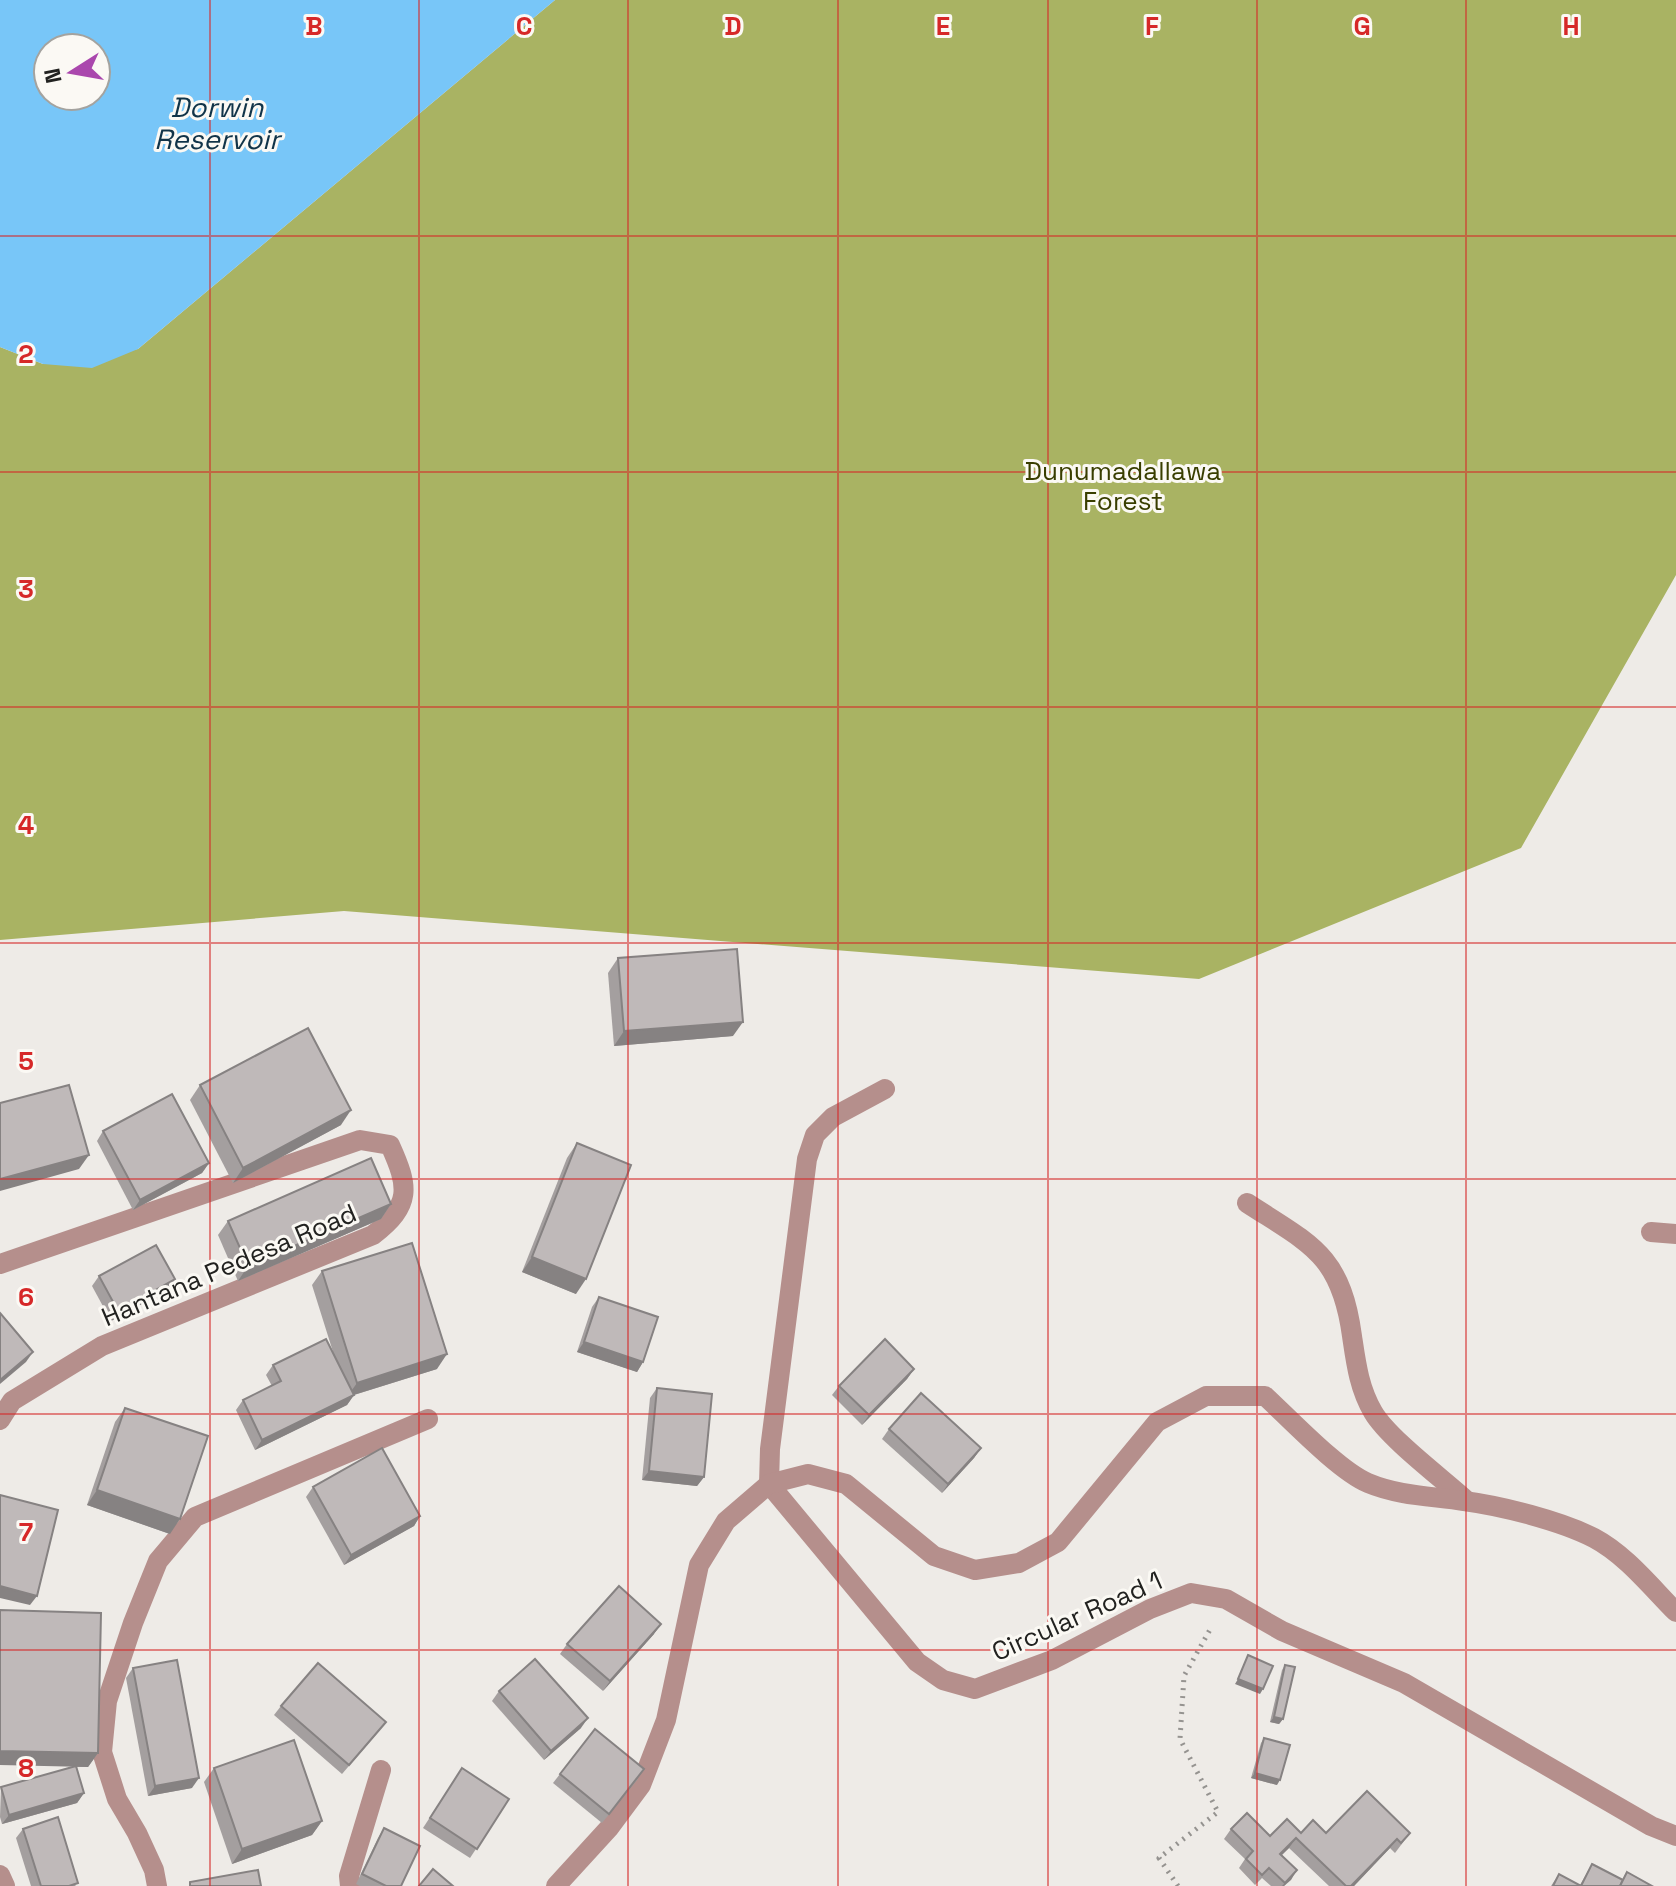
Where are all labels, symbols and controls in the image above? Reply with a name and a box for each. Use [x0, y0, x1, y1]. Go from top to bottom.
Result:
text: B [305, 9, 323, 43]
text: C [516, 9, 532, 43]
text: D [724, 9, 742, 43]
text: E [936, 9, 950, 43]
text: F [1145, 9, 1159, 43]
text: G [1353, 9, 1371, 43]
text: H [1562, 9, 1580, 43]
north arrow [32, 32, 112, 112]
text: N [37, 66, 68, 86]
water label: Dorwin Reservoir [154, 89, 283, 157]
text: 2 [18, 337, 34, 371]
park label: Dunumadallawa Forest [1025, 454, 1221, 518]
text: 3 [18, 572, 34, 606]
text: 4 [18, 808, 34, 842]
text: 5 [18, 1044, 34, 1078]
street label: Hantana Pedesa Road [96, 1196, 362, 1334]
text: 6 [18, 1280, 34, 1314]
text: 7 [19, 1515, 33, 1549]
street label: Circular Road 1 [986, 1563, 1168, 1669]
text: 8 [18, 1751, 34, 1785]

